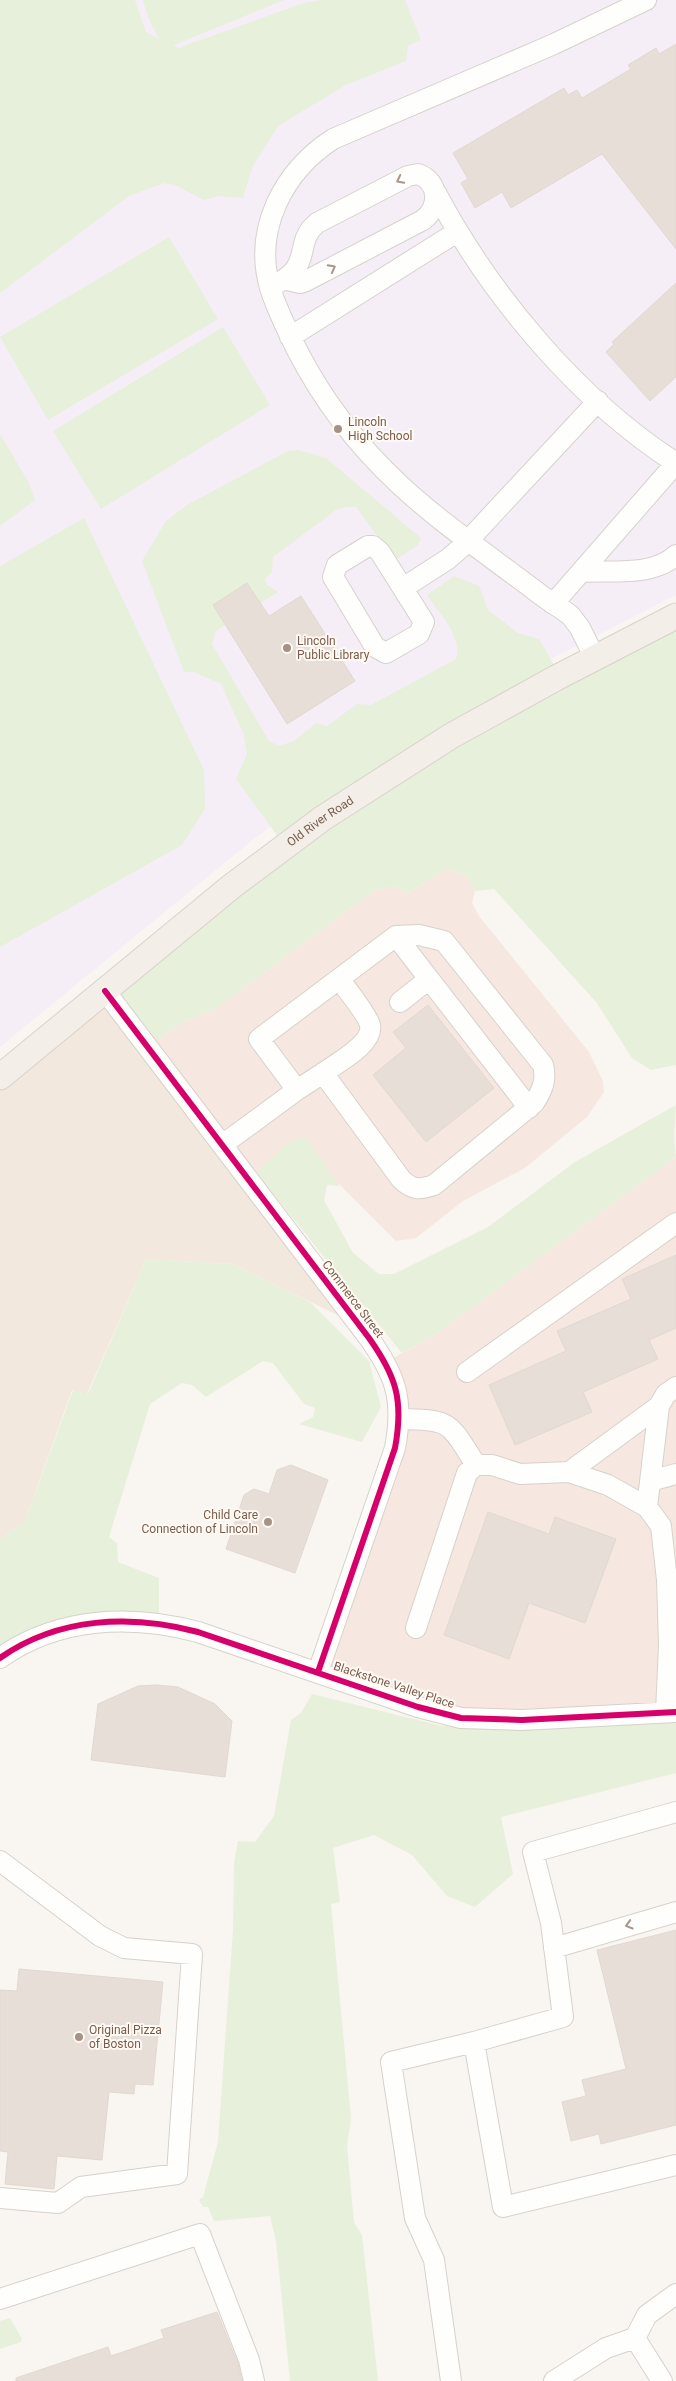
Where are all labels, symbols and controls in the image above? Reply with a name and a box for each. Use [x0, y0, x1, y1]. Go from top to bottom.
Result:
one-way arrow [397, 174, 406, 184]
one-way arrow [326, 264, 335, 274]
place label: Lincoln High School [348, 415, 412, 443]
marker: Lincoln High School [332, 423, 344, 435]
place label: Lincoln Public Library [297, 634, 370, 662]
marker: Lincoln Public Library [281, 642, 293, 654]
street label: Old River Road [284, 793, 356, 849]
street label: Commerce Street [319, 1258, 387, 1341]
place label: Child Care Connection of Lincoln [141, 1508, 258, 1536]
marker: Child Care Connection of Lincoln [262, 1516, 274, 1528]
street label: Blackstone Valley Place [332, 1659, 456, 1711]
one-way arrow [626, 1920, 634, 1930]
place label: Original Pizza of Boston [89, 2023, 162, 2051]
marker: Original Pizza of Boston [73, 2031, 85, 2043]

